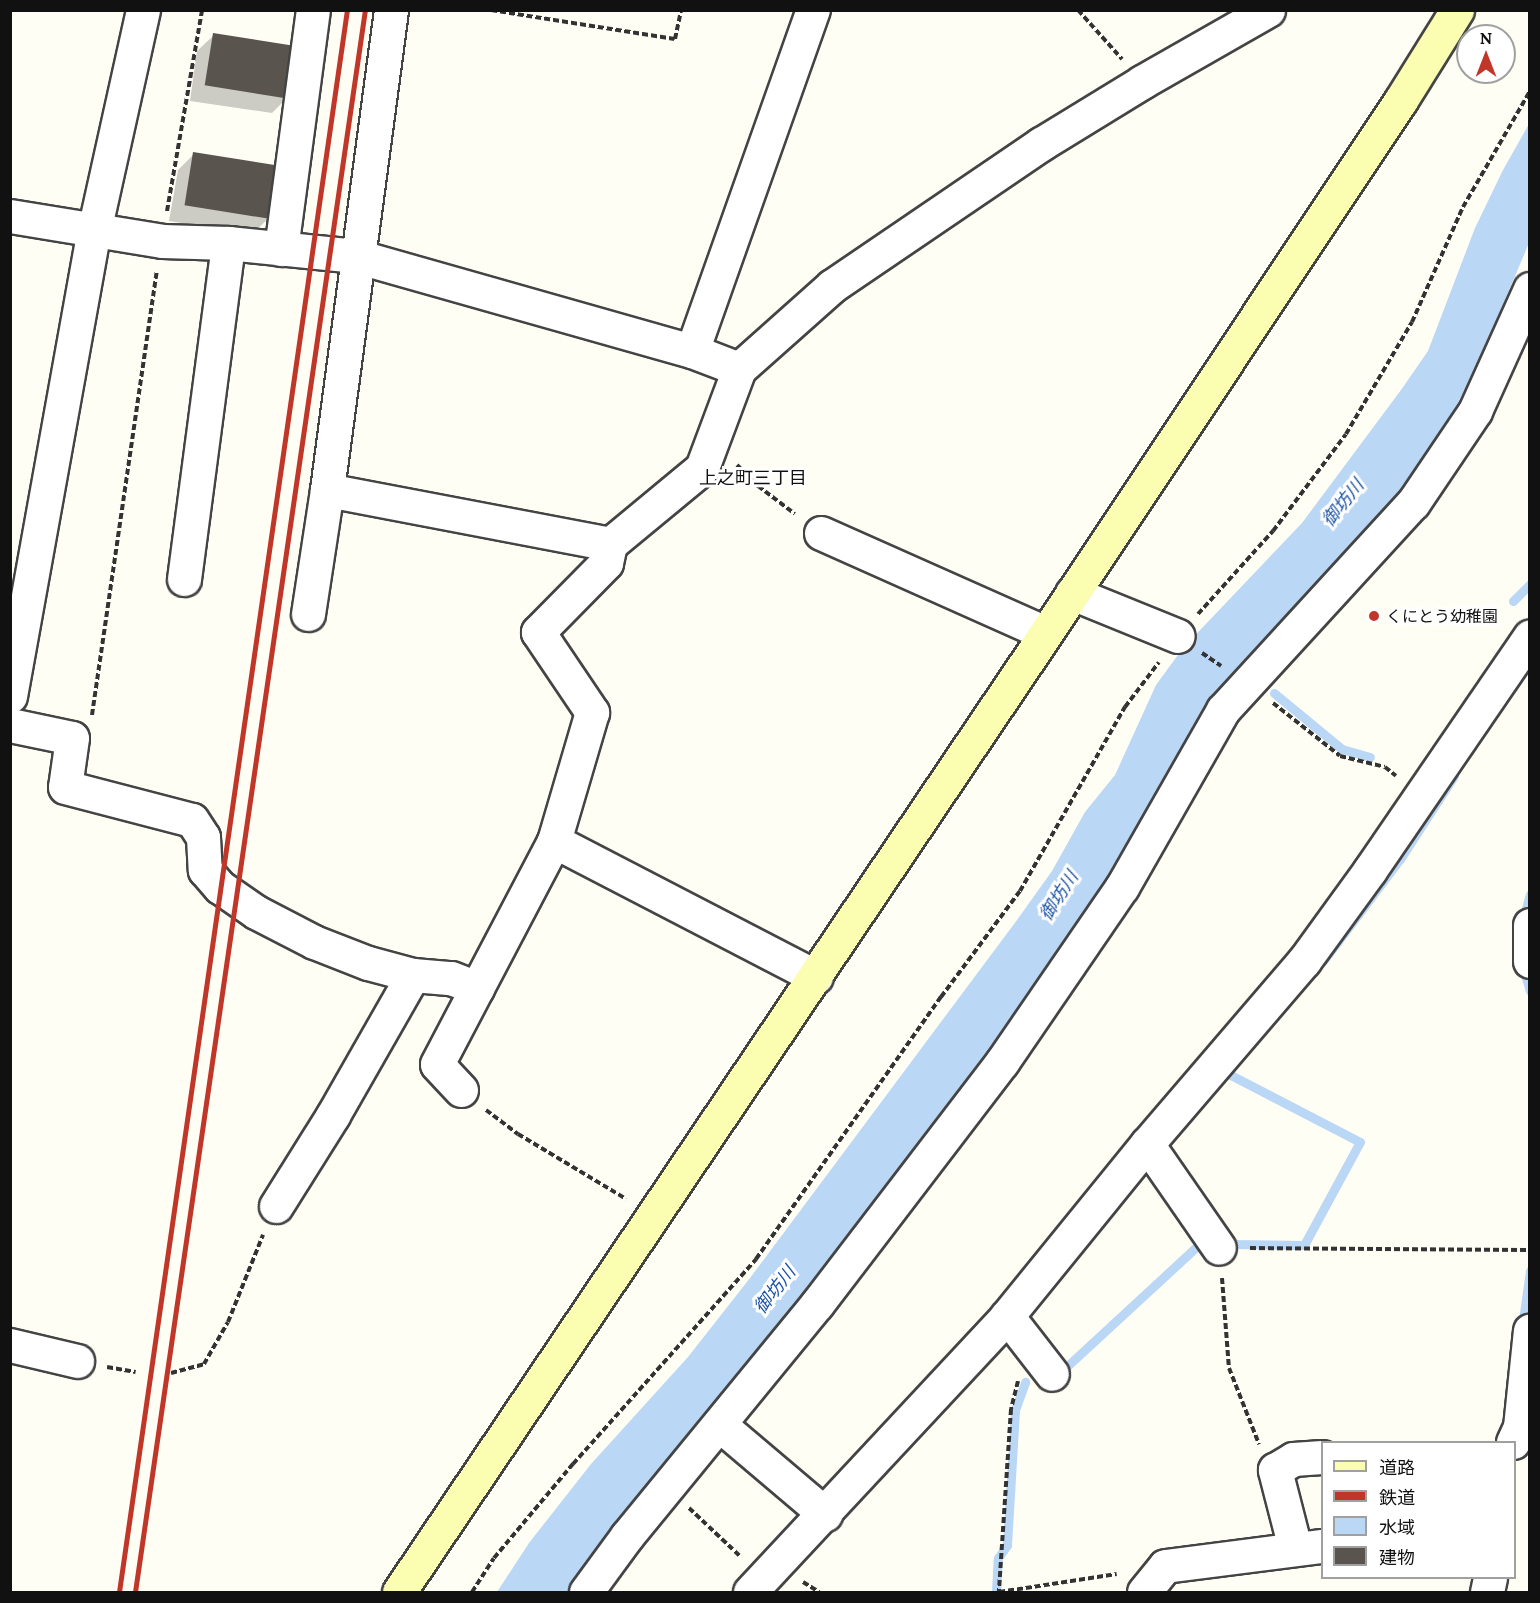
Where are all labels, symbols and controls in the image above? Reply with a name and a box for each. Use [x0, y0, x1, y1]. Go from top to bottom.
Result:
north arrow [1456, 24, 1516, 84]
text: N [1480, 28, 1492, 48]
district label: 上之町三丁目 [699, 467, 807, 489]
water label: 御坊川 [1318, 475, 1368, 531]
place label: くにとう幼稚園 [1386, 606, 1498, 626]
marker: くにとう幼稚園 [1367, 609, 1381, 623]
water label: 御坊川 [1035, 867, 1083, 925]
water label: 御坊川 [750, 1262, 800, 1318]
legend [1321, 1441, 1516, 1579]
text: 道路 [1379, 1456, 1415, 1479]
text: 鉄道 [1379, 1486, 1415, 1509]
text: 水域 [1379, 1516, 1415, 1539]
text: 建物 [1379, 1546, 1415, 1569]

